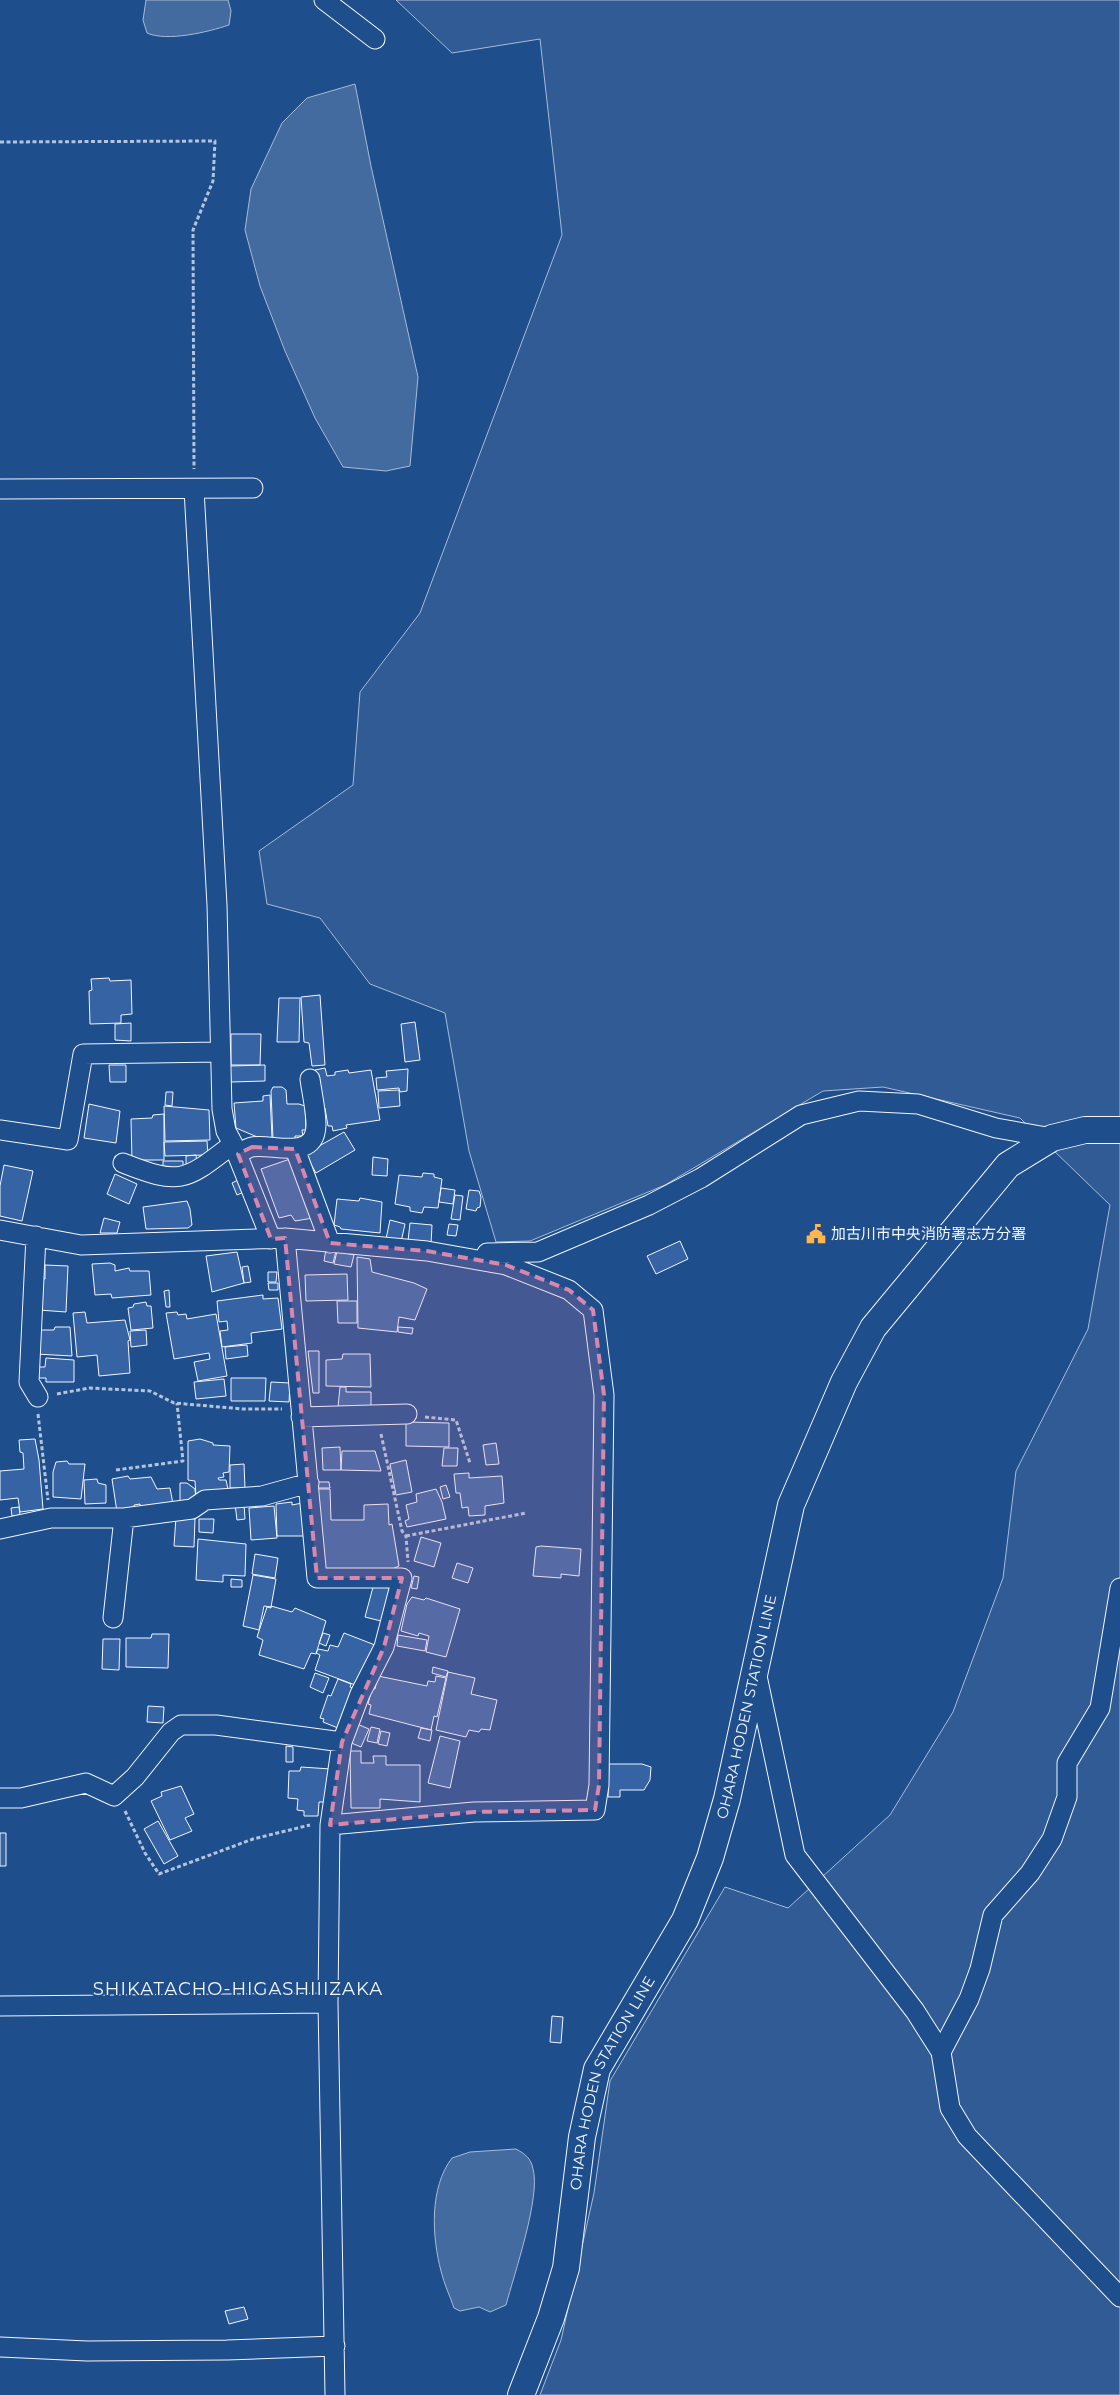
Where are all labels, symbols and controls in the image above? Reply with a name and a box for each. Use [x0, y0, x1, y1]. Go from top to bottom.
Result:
public building icon: 加古川市中央消防署志方分署 [805, 1223, 827, 1245]
place label: 加古川市中央消防署志方分署 [831, 1224, 1026, 1243]
street label: OHARA HODEN STATION LINE [712, 1593, 780, 1821]
street label: OHARA HODEN STATION LINE [566, 1972, 659, 2191]
district label: SHIKATACHO-HIGASHIIIZAKA [93, 1978, 383, 2000]

